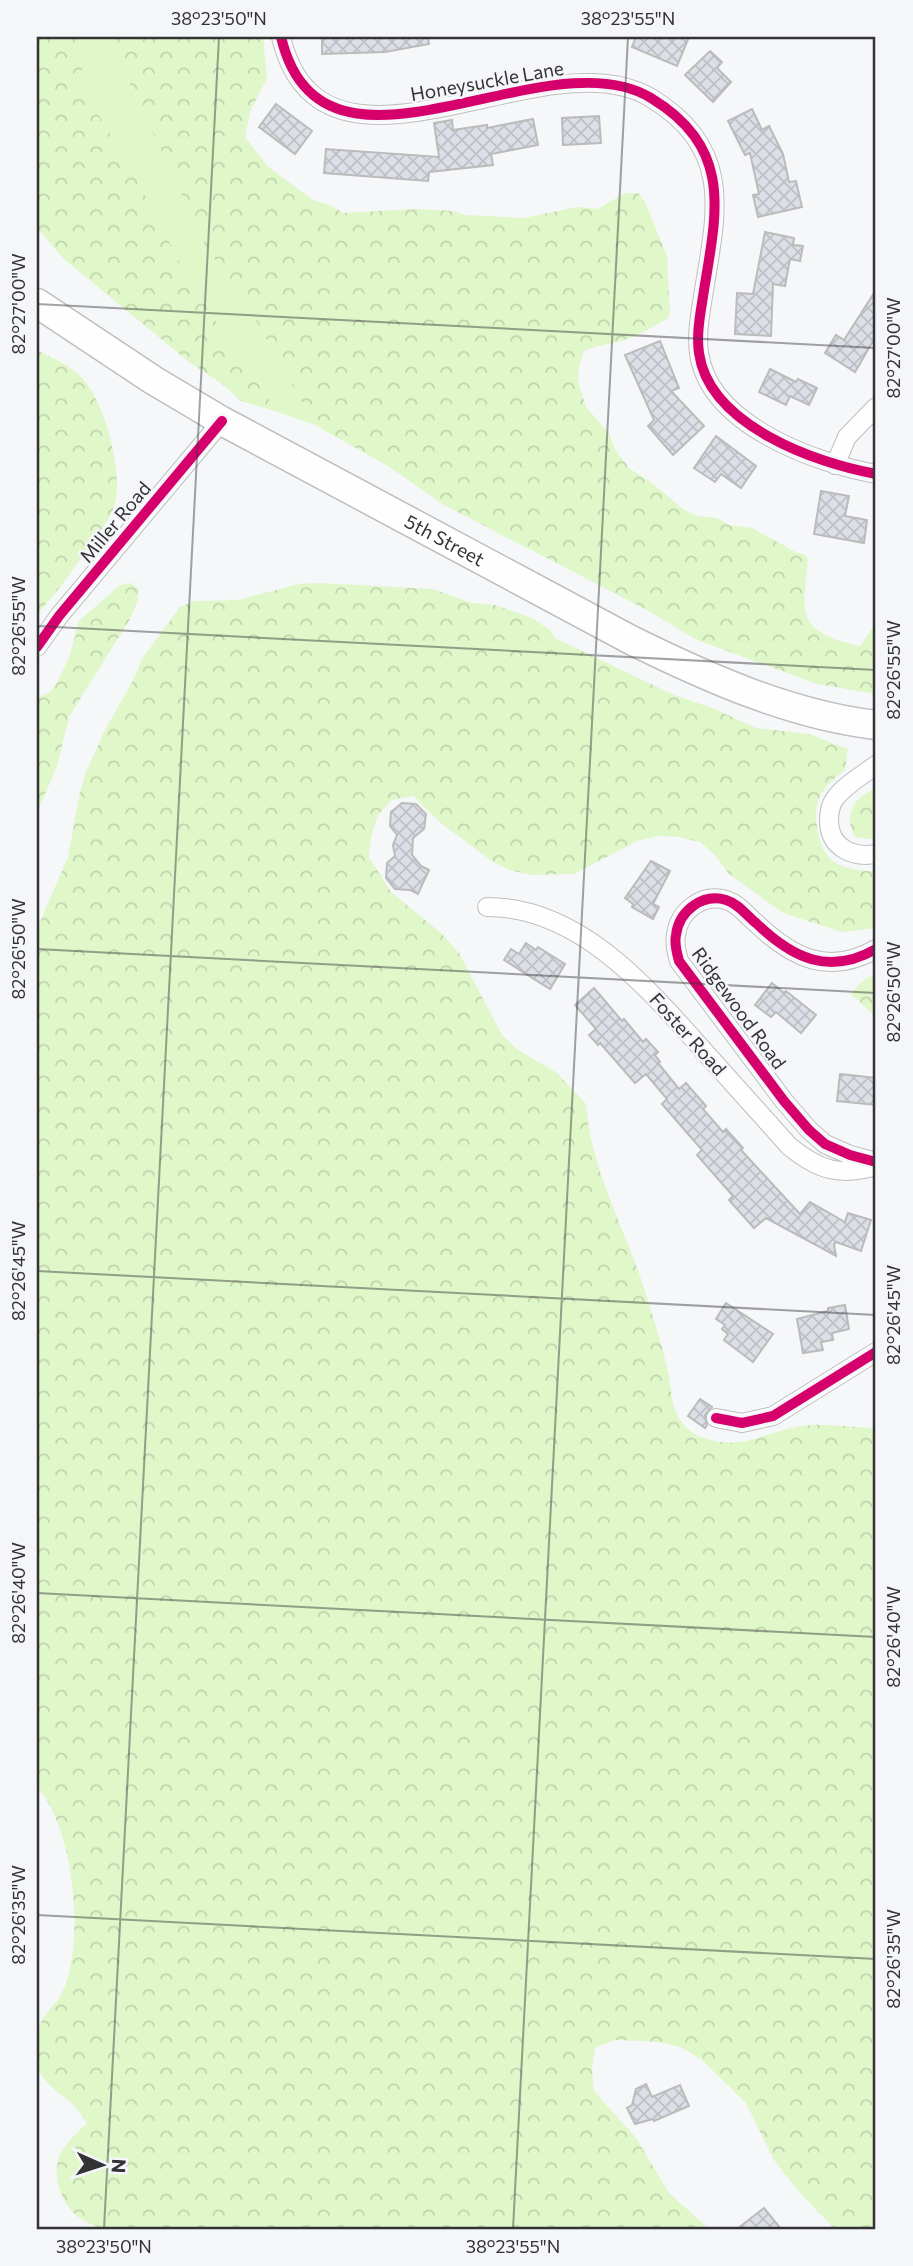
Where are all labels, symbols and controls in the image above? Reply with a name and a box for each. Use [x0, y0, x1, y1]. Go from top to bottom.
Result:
text: 38°23'50"N [171, 7, 267, 29]
text: 38°23'55"N [581, 7, 675, 29]
street label: Honeysuckle Lane [409, 56, 565, 105]
text: 82°27'00"W [7, 253, 29, 355]
text: 82°27'00"W [882, 297, 904, 399]
street label: Miller Road [74, 477, 155, 567]
street label: 5th Street [401, 509, 489, 571]
text: 82°26'55"W [7, 576, 29, 676]
text: 82°26'55"W [882, 620, 904, 720]
text: 82°26'50"W [7, 898, 29, 1000]
text: 82°26'50"W [882, 941, 904, 1043]
street label: Ridgewood Road [687, 942, 791, 1073]
street label: Foster Road [645, 988, 732, 1080]
text: 82°26'45"W [7, 1221, 29, 1321]
text: 82°26'45"W [882, 1265, 904, 1365]
text: 82°26'40"W [7, 1542, 29, 1644]
text: 82°26'40"W [882, 1586, 904, 1688]
text: 82°26'35"W [7, 1865, 29, 1965]
text: 82°26'35"W [882, 1909, 904, 2009]
north arrow [66, 2130, 136, 2200]
text: N [108, 2158, 131, 2174]
text: 38°23'50"N [56, 2235, 152, 2257]
text: 38°23'55"N [466, 2235, 560, 2257]

